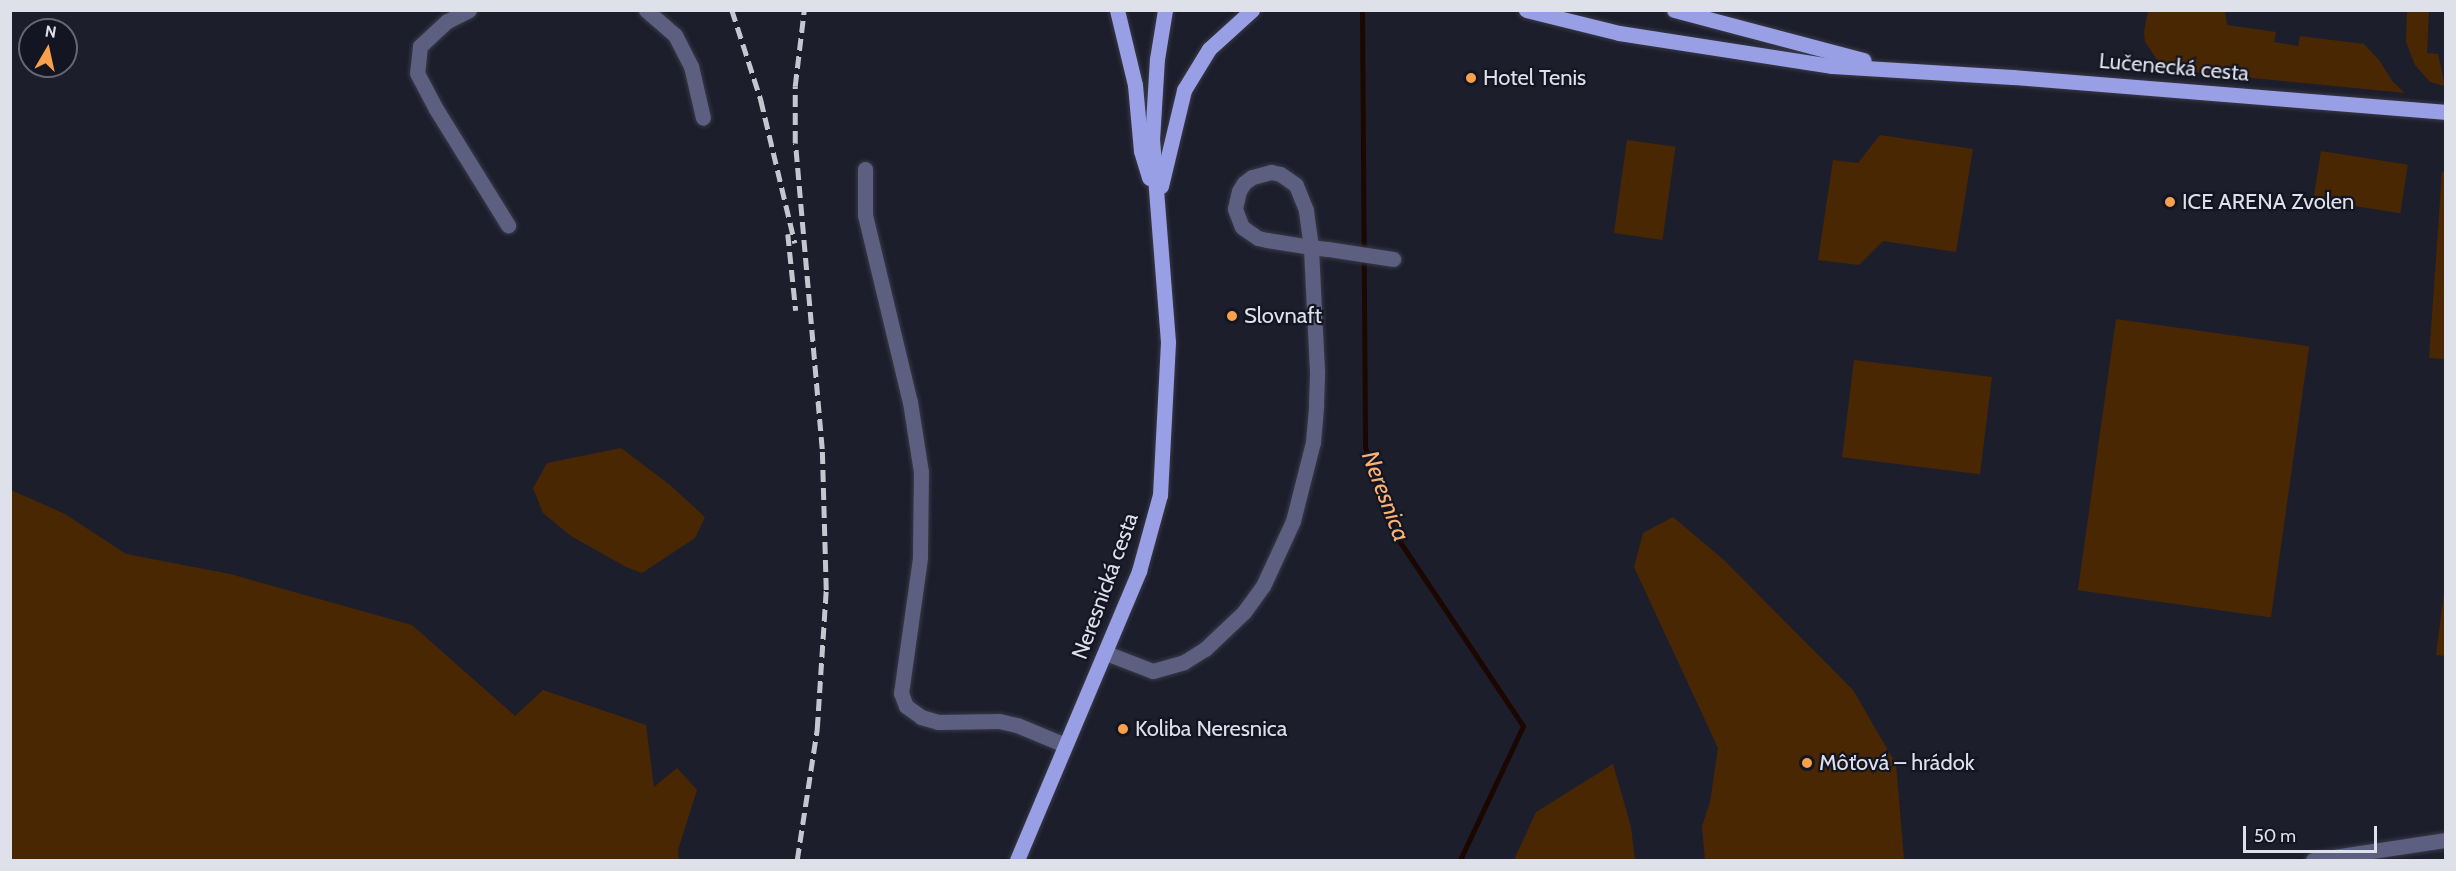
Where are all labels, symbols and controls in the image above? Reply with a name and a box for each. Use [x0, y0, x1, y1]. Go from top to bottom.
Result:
north arrow [18, 18, 78, 78]
text: N [44, 21, 58, 42]
street label: Lučenecká cesta [2098, 47, 2250, 87]
place label: Hotel Tenis [1483, 65, 1586, 91]
marker: Hotel Tenis [1464, 71, 1478, 85]
place label: ICE ARENA Zvolen [2182, 189, 2354, 215]
marker: ICE ARENA Zvolen [2163, 195, 2177, 209]
place label: Slovnaft [1244, 303, 1322, 329]
marker: Slovnaft [1225, 309, 1239, 323]
water label: Neresnica [1356, 447, 1416, 545]
street label: Neresnická cesta [1066, 509, 1144, 663]
place label: Koliba Neresnica [1135, 716, 1287, 742]
marker: Koliba Neresnica [1116, 722, 1130, 736]
place label: Môťová – hrádok [1819, 750, 1975, 776]
marker: Môťová – hrádok [1800, 756, 1814, 770]
scale bar [2246, 814, 2380, 852]
text: 50 m [2254, 825, 2296, 847]

